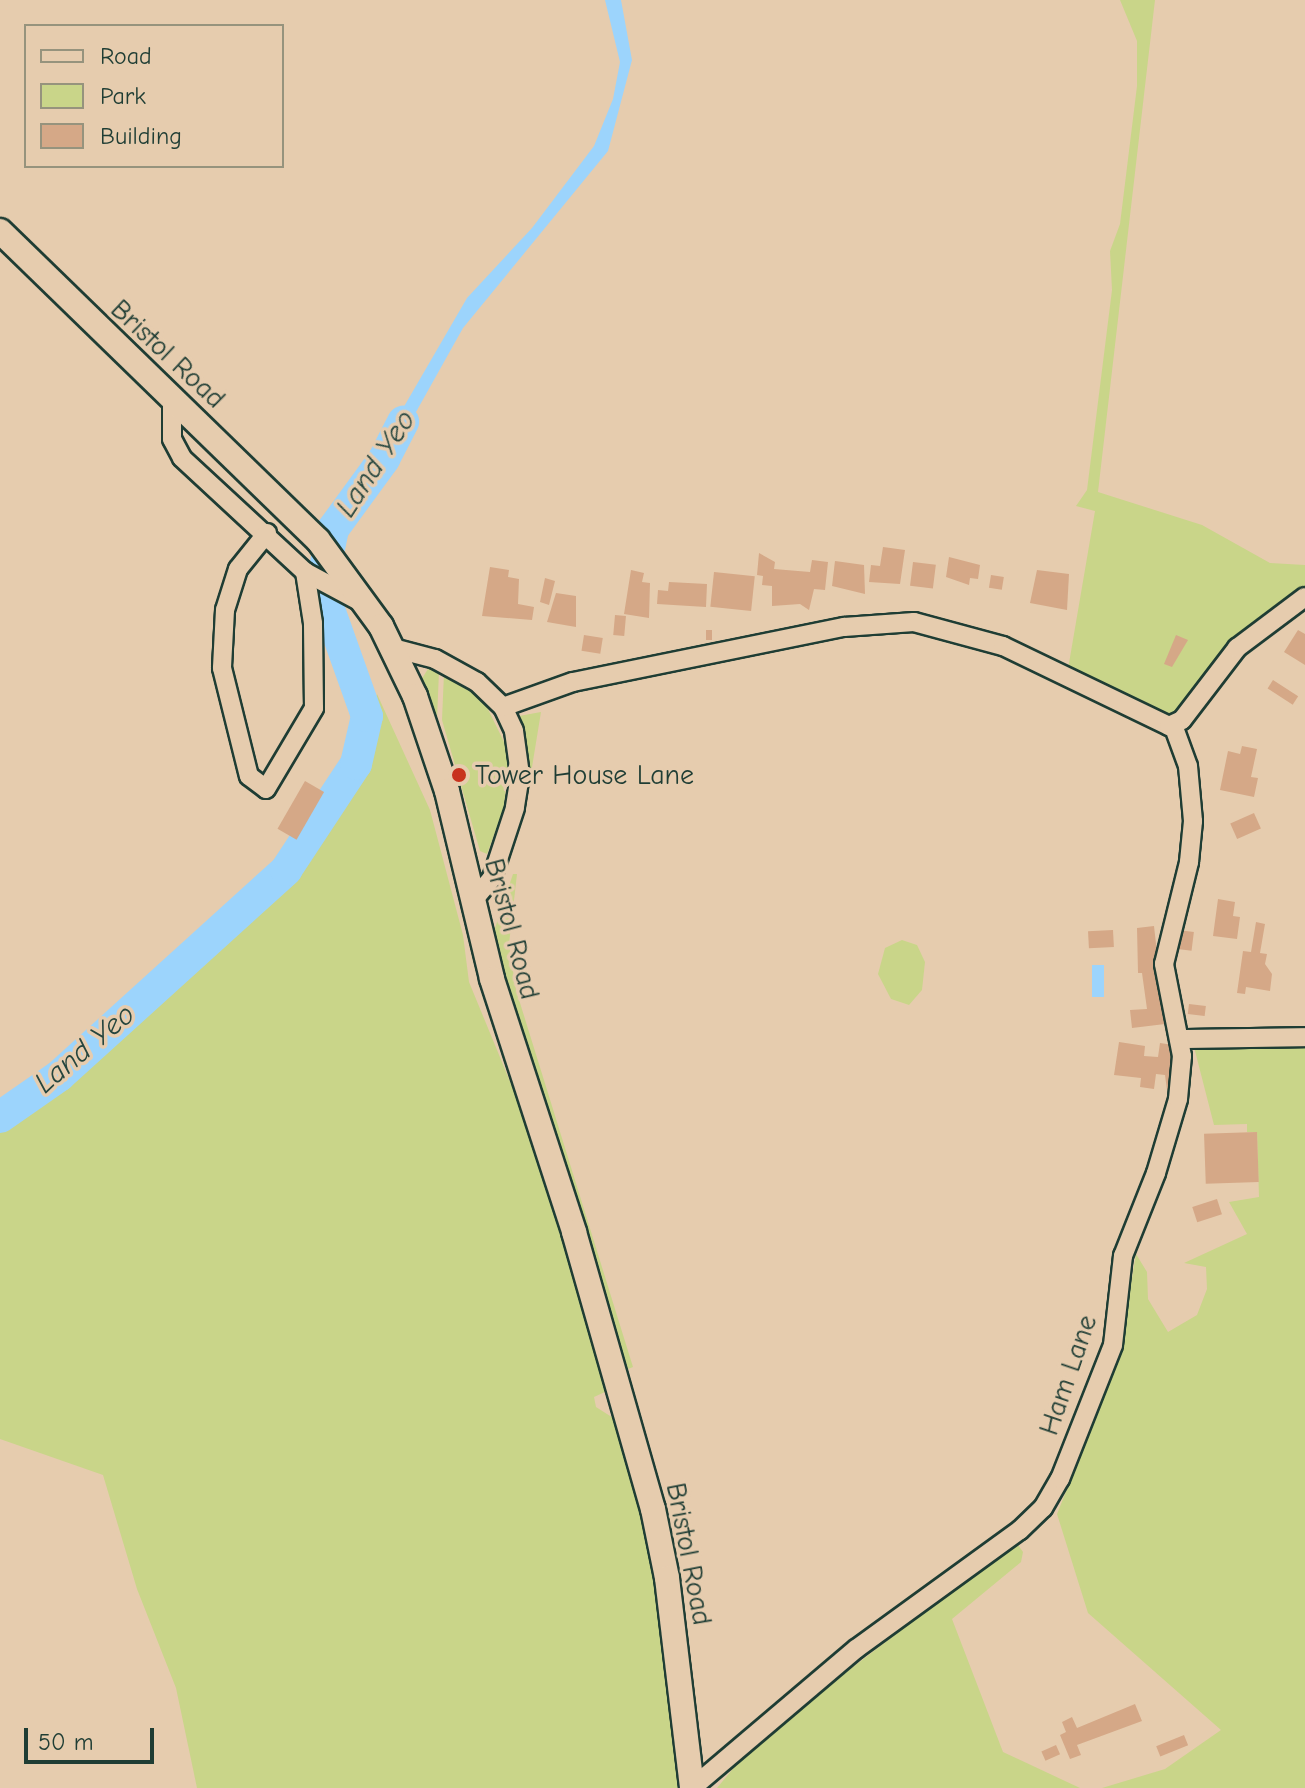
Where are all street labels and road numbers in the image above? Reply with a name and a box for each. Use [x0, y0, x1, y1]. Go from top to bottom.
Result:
street label: Bristol Road [104, 292, 232, 416]
street label: Bristol Road [477, 855, 547, 1003]
street label: Ham Lane [1032, 1311, 1104, 1439]
street label: Bristol Road [659, 1480, 719, 1628]

